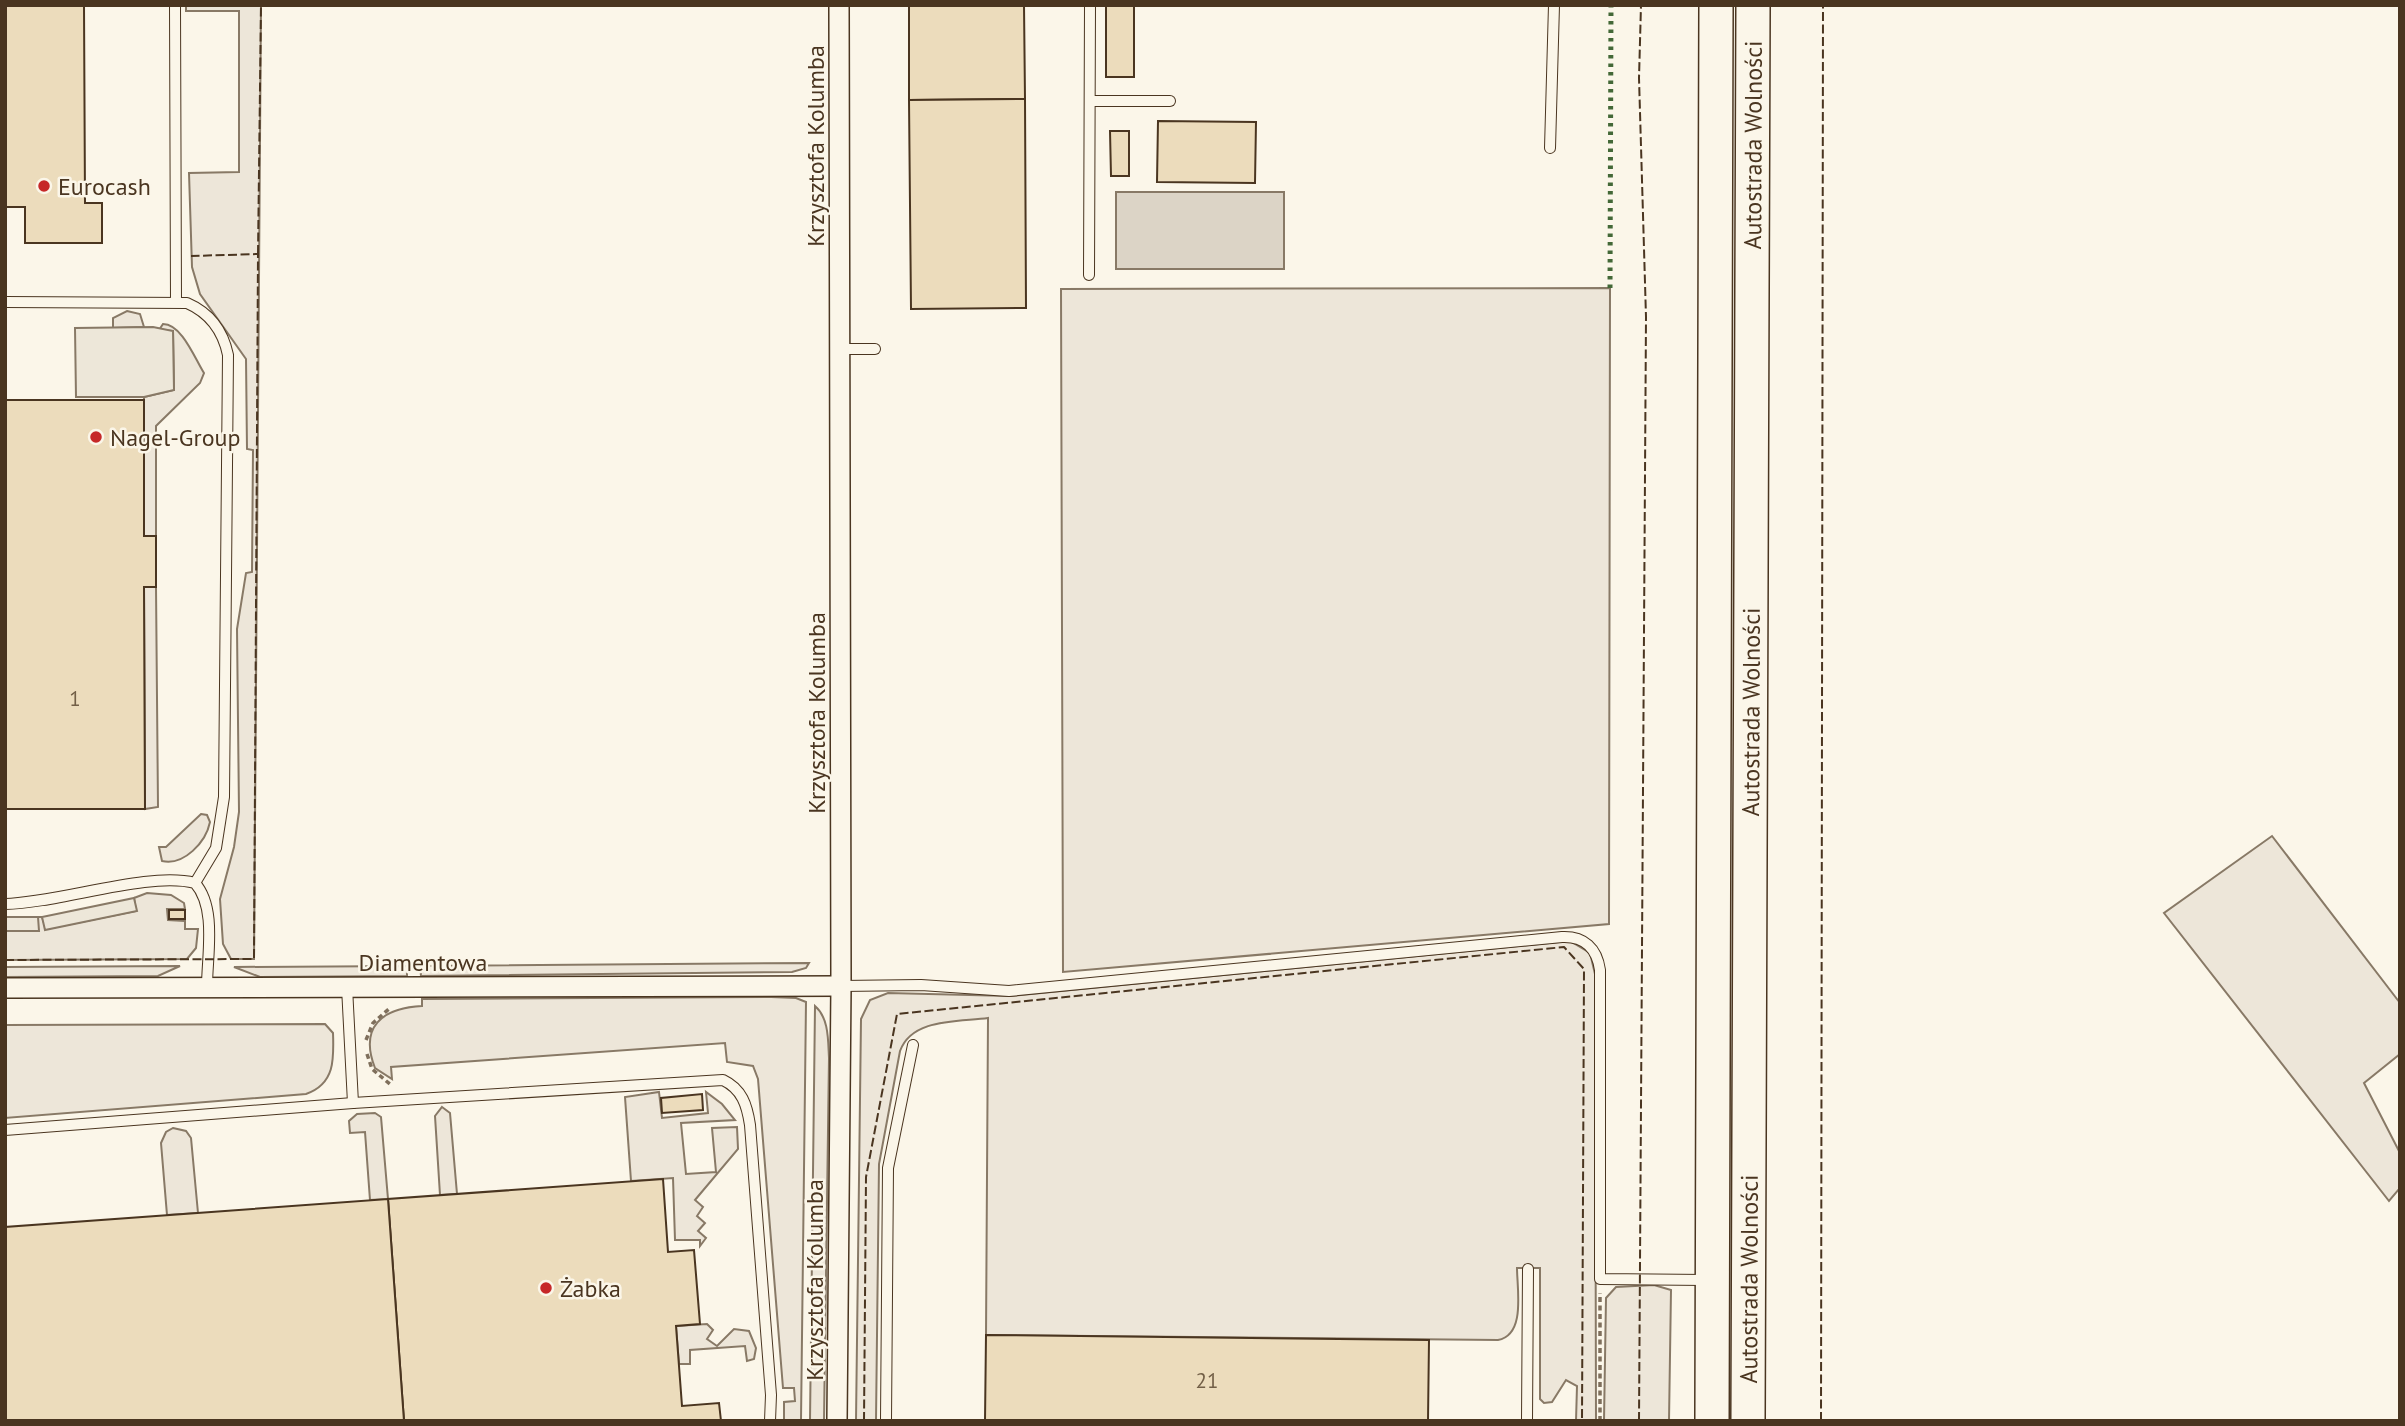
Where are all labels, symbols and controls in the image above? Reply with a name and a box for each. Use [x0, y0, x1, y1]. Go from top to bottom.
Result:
street label: Autostrada Wolności [1737, 40, 1768, 250]
street label: Krzysztofa Kolumba [800, 45, 831, 247]
place label: Eurocash [58, 171, 151, 202]
marker: Eurocash [36, 178, 52, 194]
place label: Nagel-Group [110, 422, 240, 453]
marker: Nagel-Group [88, 429, 104, 445]
street label: Autostrada Wolności [1735, 607, 1766, 817]
street label: Krzysztofa Kolumba [801, 612, 832, 814]
house number: 1 [69, 685, 81, 712]
street label: Diamentowa [359, 947, 487, 978]
street label: Autostrada Wolności [1733, 1174, 1764, 1384]
street label: Krzysztofa Kolumba [799, 1179, 830, 1381]
place label: Żabka [560, 1273, 621, 1304]
marker: Żabka [538, 1280, 554, 1296]
house number: 21 [1196, 1367, 1218, 1394]

